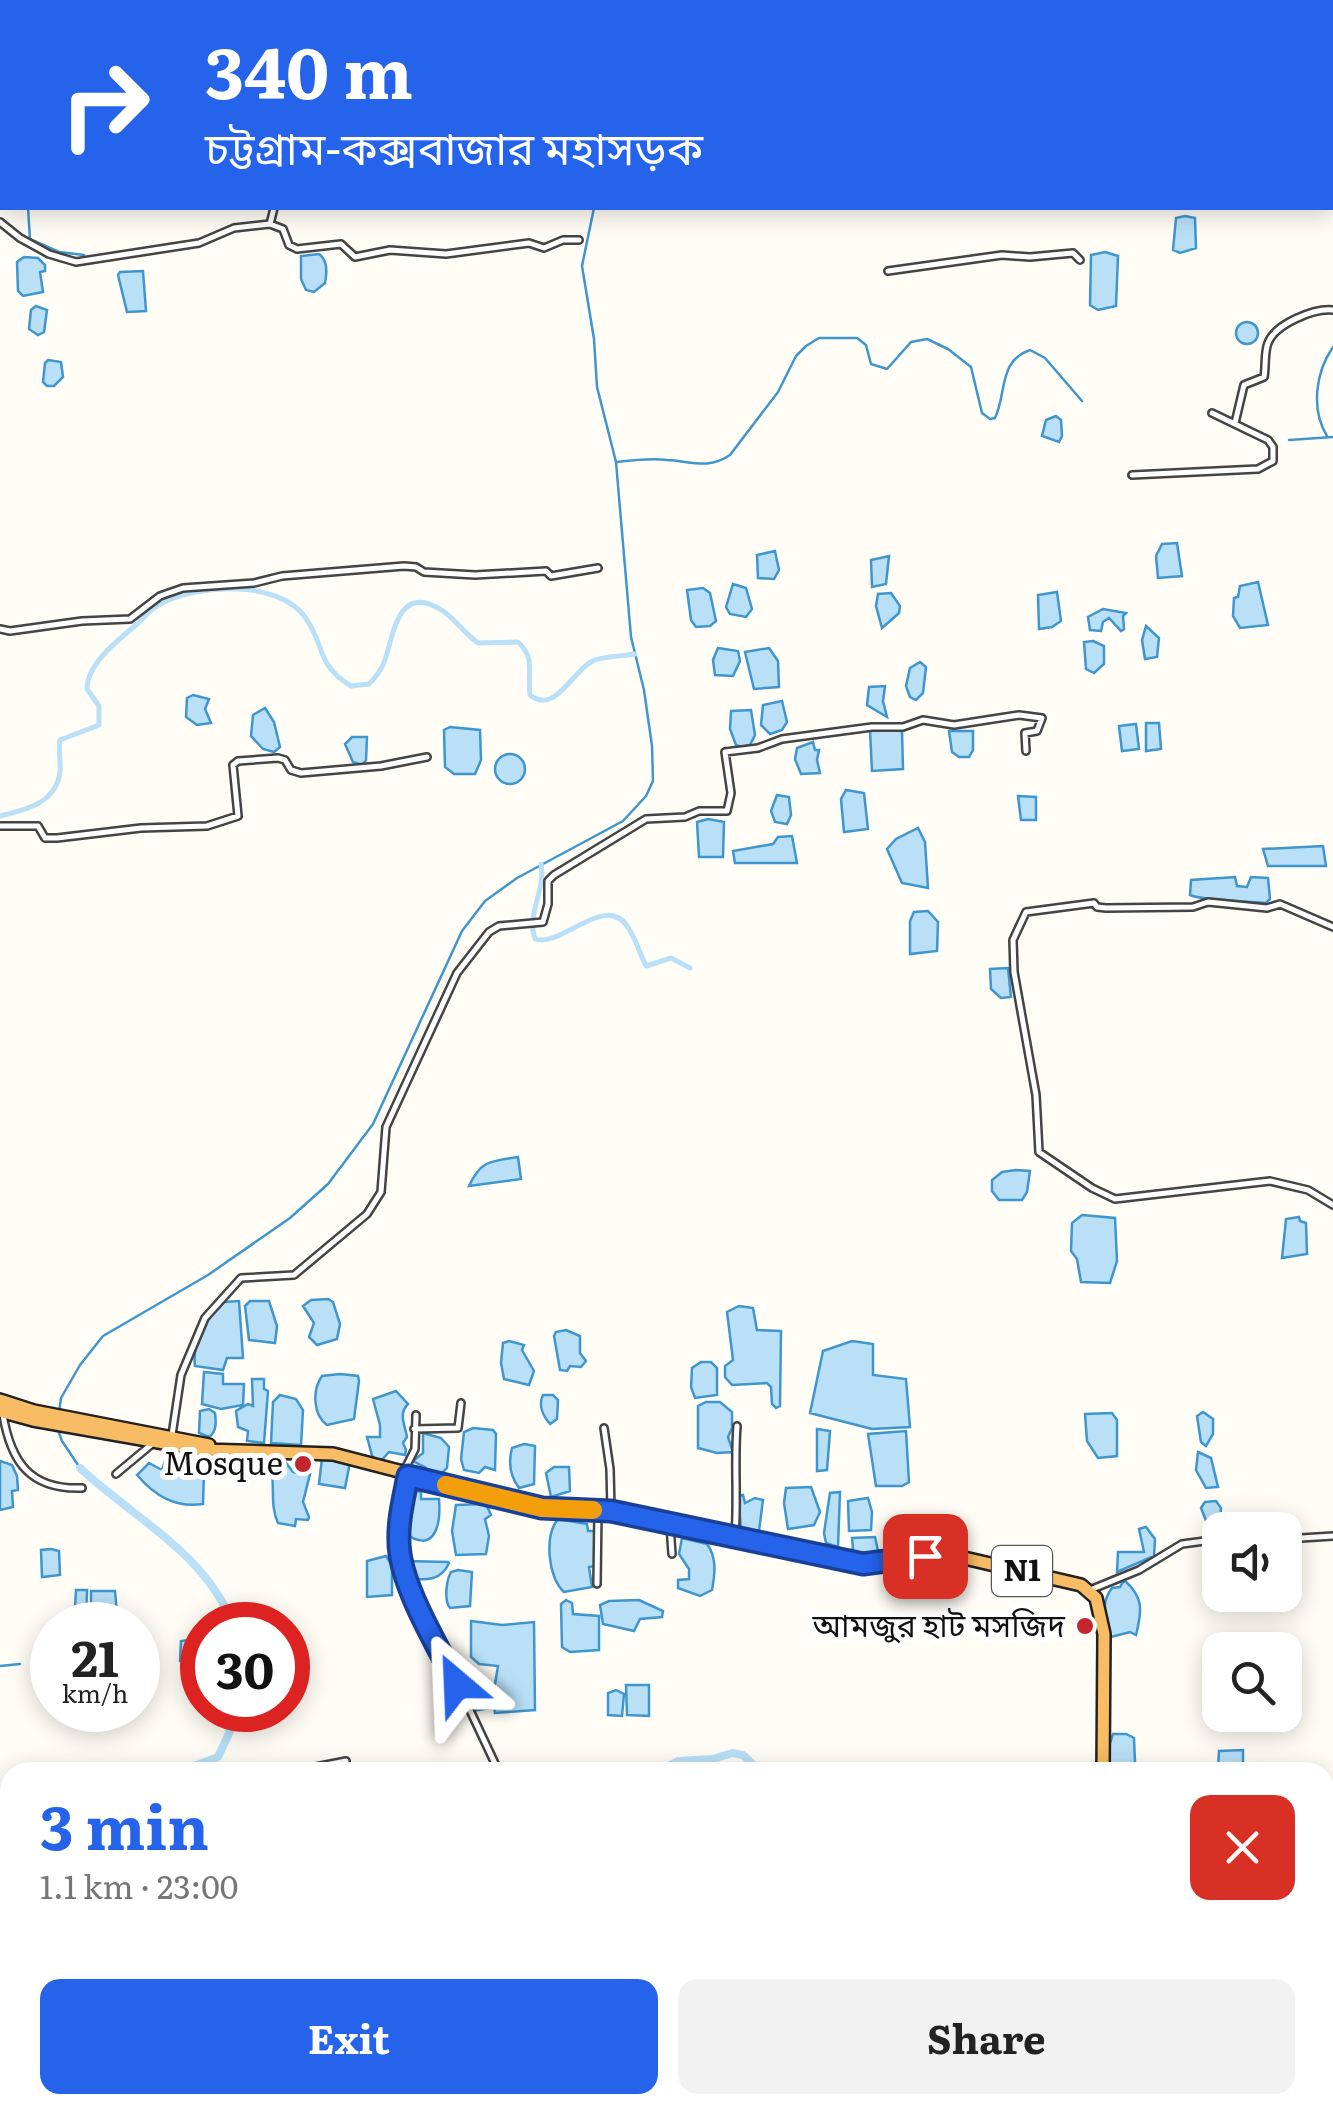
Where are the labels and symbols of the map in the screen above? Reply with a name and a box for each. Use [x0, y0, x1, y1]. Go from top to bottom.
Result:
place label: Mosque [163, 1437, 283, 1485]
marker: Mosque [292, 1453, 314, 1475]
pin [883, 1514, 968, 1599]
road number: N1 [992, 1546, 1052, 1596]
place label: আমজুর হাট মসজিদ [811, 1599, 1066, 1647]
speed limit sign: 30 [180, 1602, 310, 1732]
marker: আমজুর হাট মসজিদ [1074, 1615, 1096, 1637]
position arrow [405, 1632, 509, 1736]

